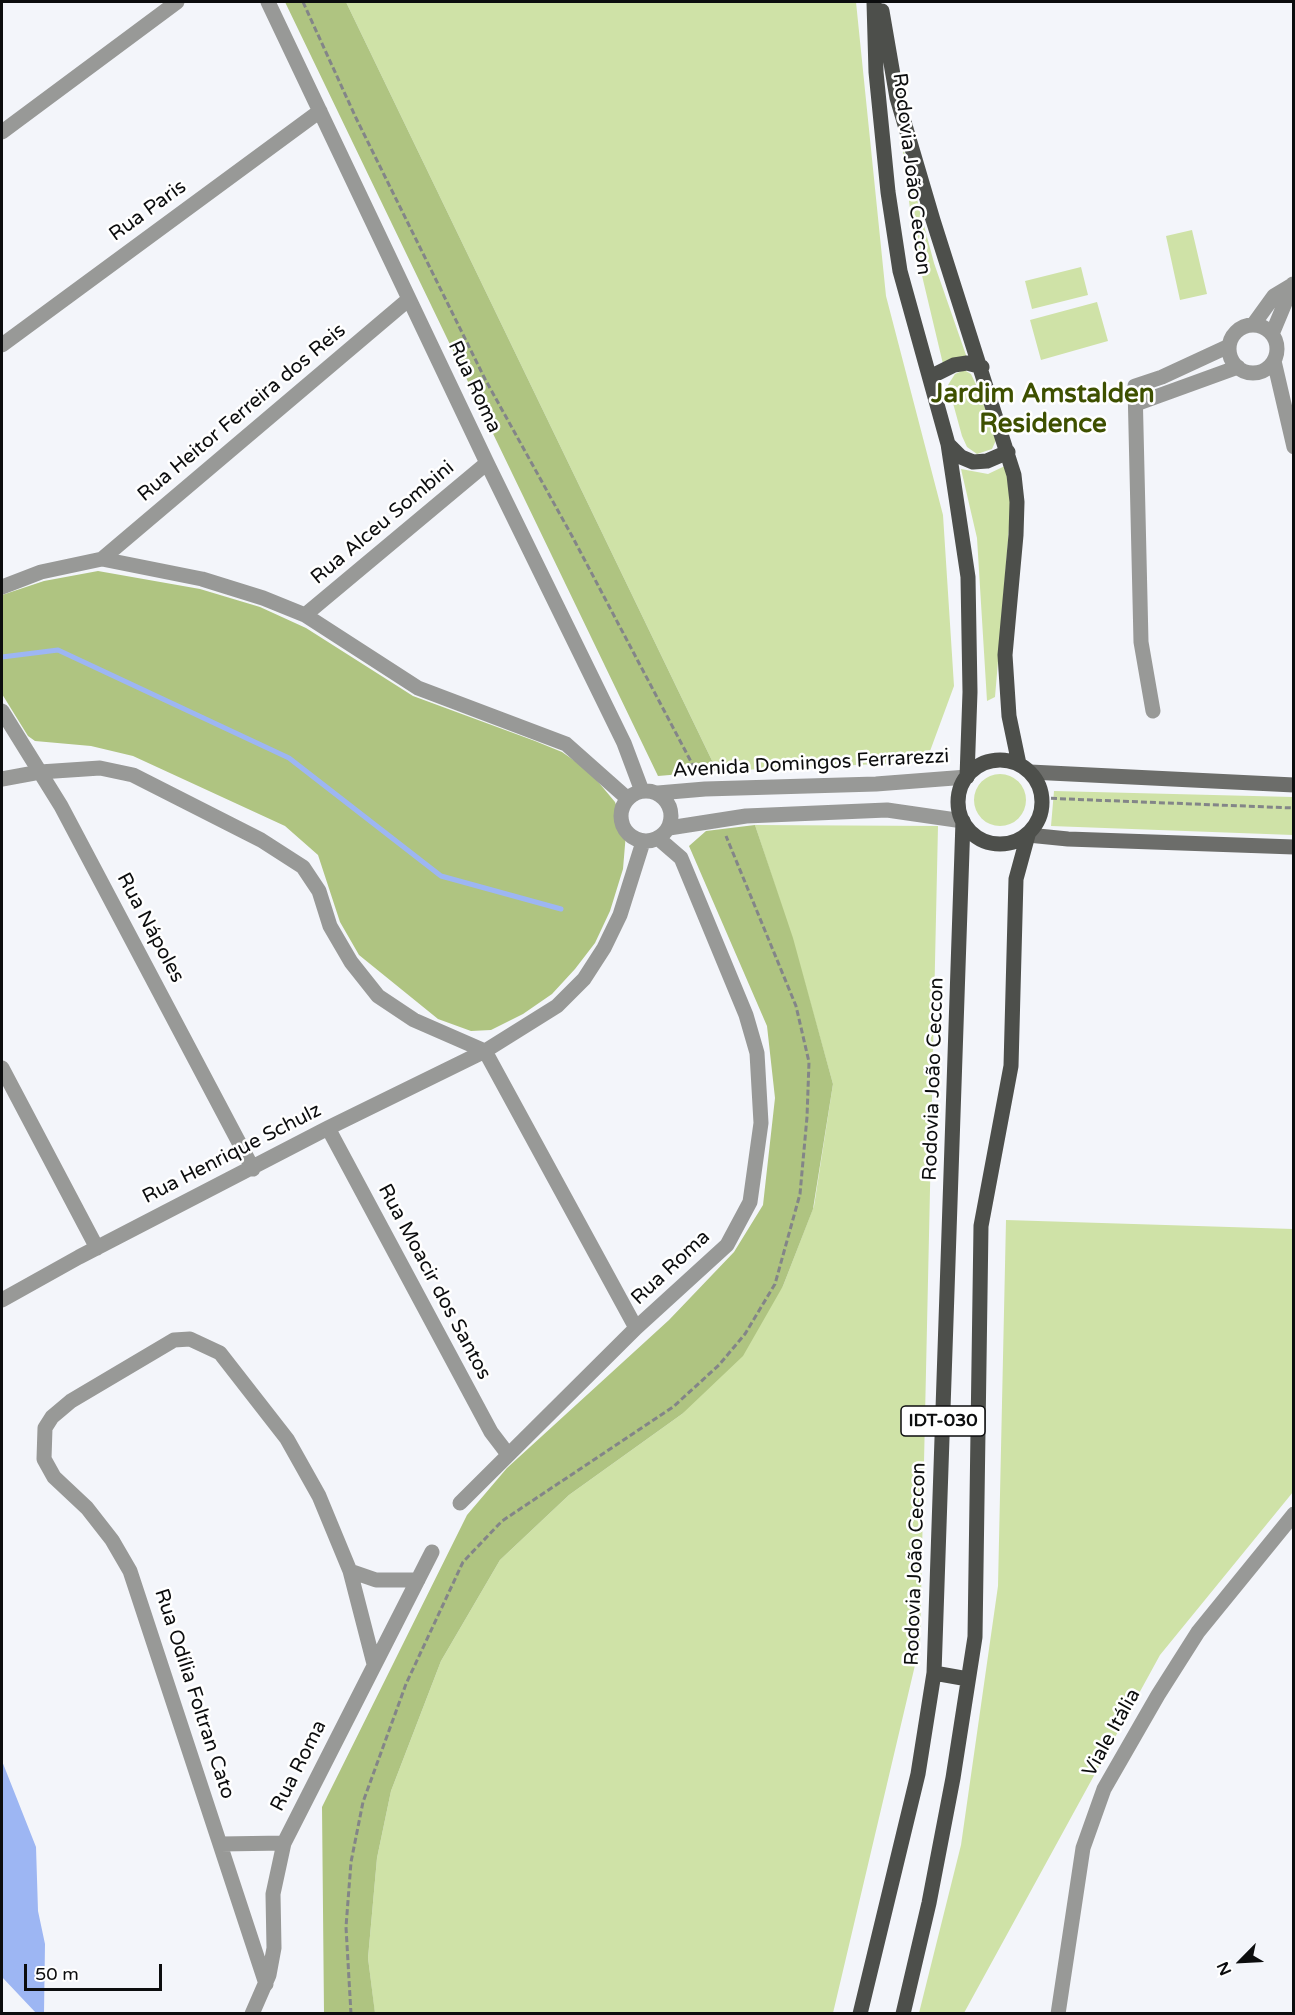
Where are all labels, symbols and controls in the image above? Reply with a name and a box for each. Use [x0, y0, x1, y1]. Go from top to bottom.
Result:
street label: Rodovia João Ceccon [887, 72, 935, 276]
street label: Rua Paris [105, 175, 191, 247]
street label: Rua Heitor Ferreira dos Reis [133, 319, 351, 507]
street label: Rua Roma [442, 337, 506, 437]
district label: Jardim Amstalden Residence [931, 379, 1155, 440]
street label: Rua Alceu Sombini [307, 456, 459, 590]
street label: Avenida Domingos Ferrarezzi [672, 745, 950, 783]
street label: Rua Nápoles [111, 869, 189, 987]
street label: Rodovia João Ceccon [918, 977, 950, 1181]
street label: Rua Henrique Schulz [139, 1099, 325, 1209]
street label: Rua Moacir dos Santos [372, 1180, 496, 1384]
street label: Rua Roma [627, 1226, 715, 1310]
road number: IDT-030 [901, 1406, 985, 1436]
street label: Rodovia João Ceccon [900, 1462, 932, 1666]
street label: Rua Odília Foltran Cato [149, 1586, 239, 1802]
street label: Viale Itália [1078, 1685, 1146, 1781]
street label: Rua Roma [266, 1717, 332, 1815]
north arrow [1211, 1931, 1271, 1991]
scale bar [27, 1952, 165, 1990]
text: N [1213, 1958, 1236, 1978]
text: 50 m [35, 1963, 79, 1985]

